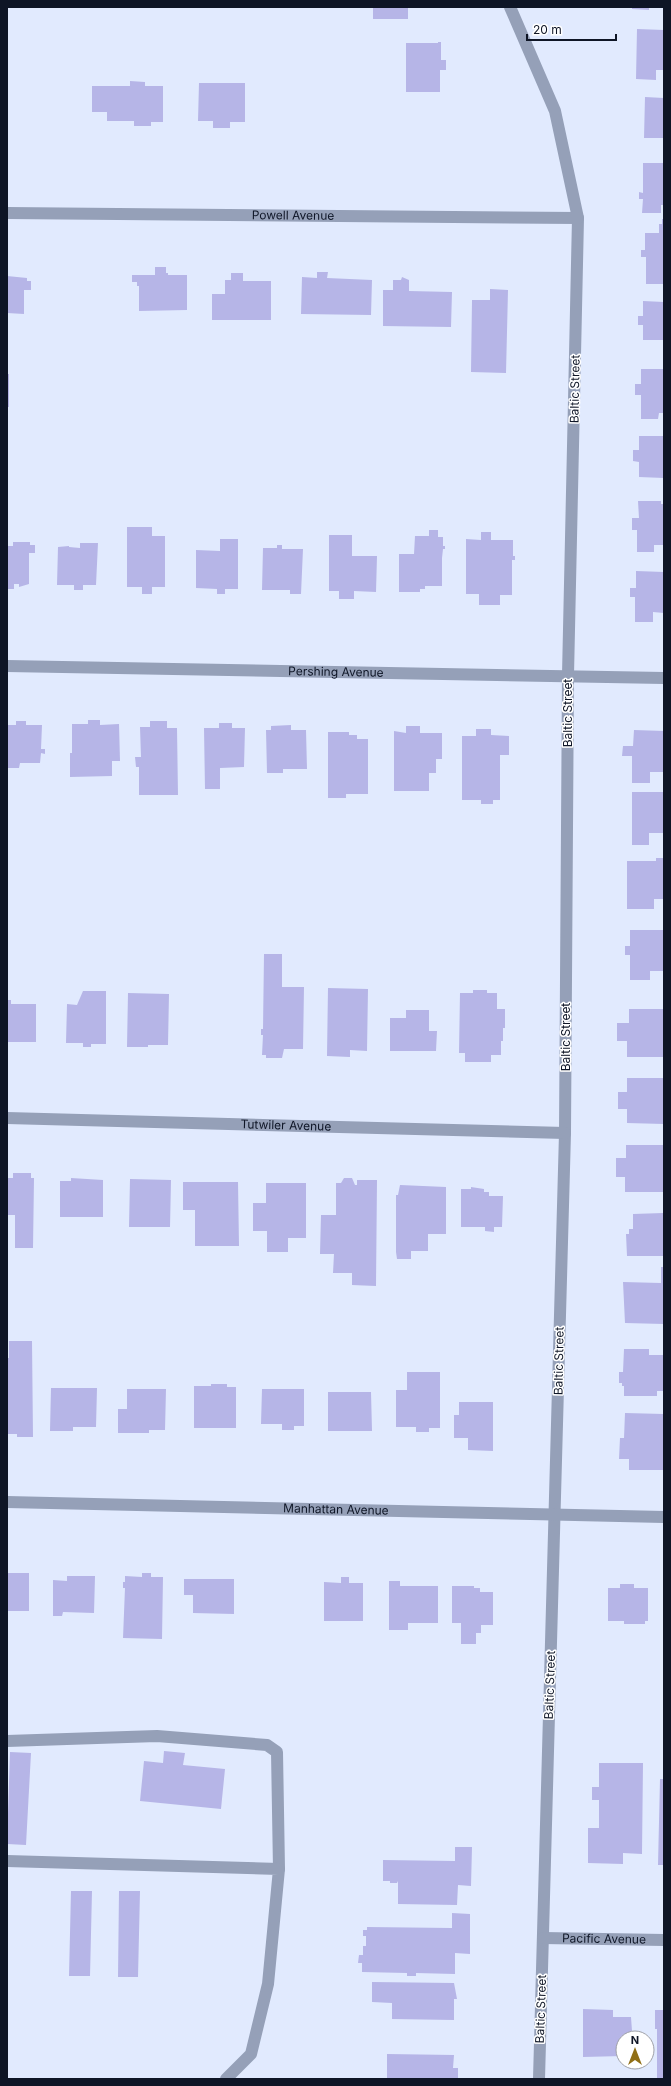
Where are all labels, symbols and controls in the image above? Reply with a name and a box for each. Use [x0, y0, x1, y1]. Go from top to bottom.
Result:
scale bar [527, 16, 616, 42]
text: 20 m [533, 22, 562, 37]
street label: Powell Avenue [252, 207, 334, 223]
street label: Baltic Street [566, 355, 583, 423]
street label: Pershing Avenue [288, 663, 384, 680]
street label: Baltic Street [560, 679, 575, 747]
street label: Baltic Street [558, 1003, 573, 1071]
street label: Tutwiler Avenue [240, 1116, 332, 1134]
street label: Baltic Street [550, 1327, 567, 1395]
street label: Manhattan Avenue [283, 1500, 389, 1518]
street label: Baltic Street [541, 1650, 558, 1720]
street label: Pacific Avenue [562, 1930, 646, 1947]
street label: Baltic Street [532, 1974, 549, 2044]
north arrow [615, 2030, 655, 2070]
text: N [631, 2033, 639, 2047]

